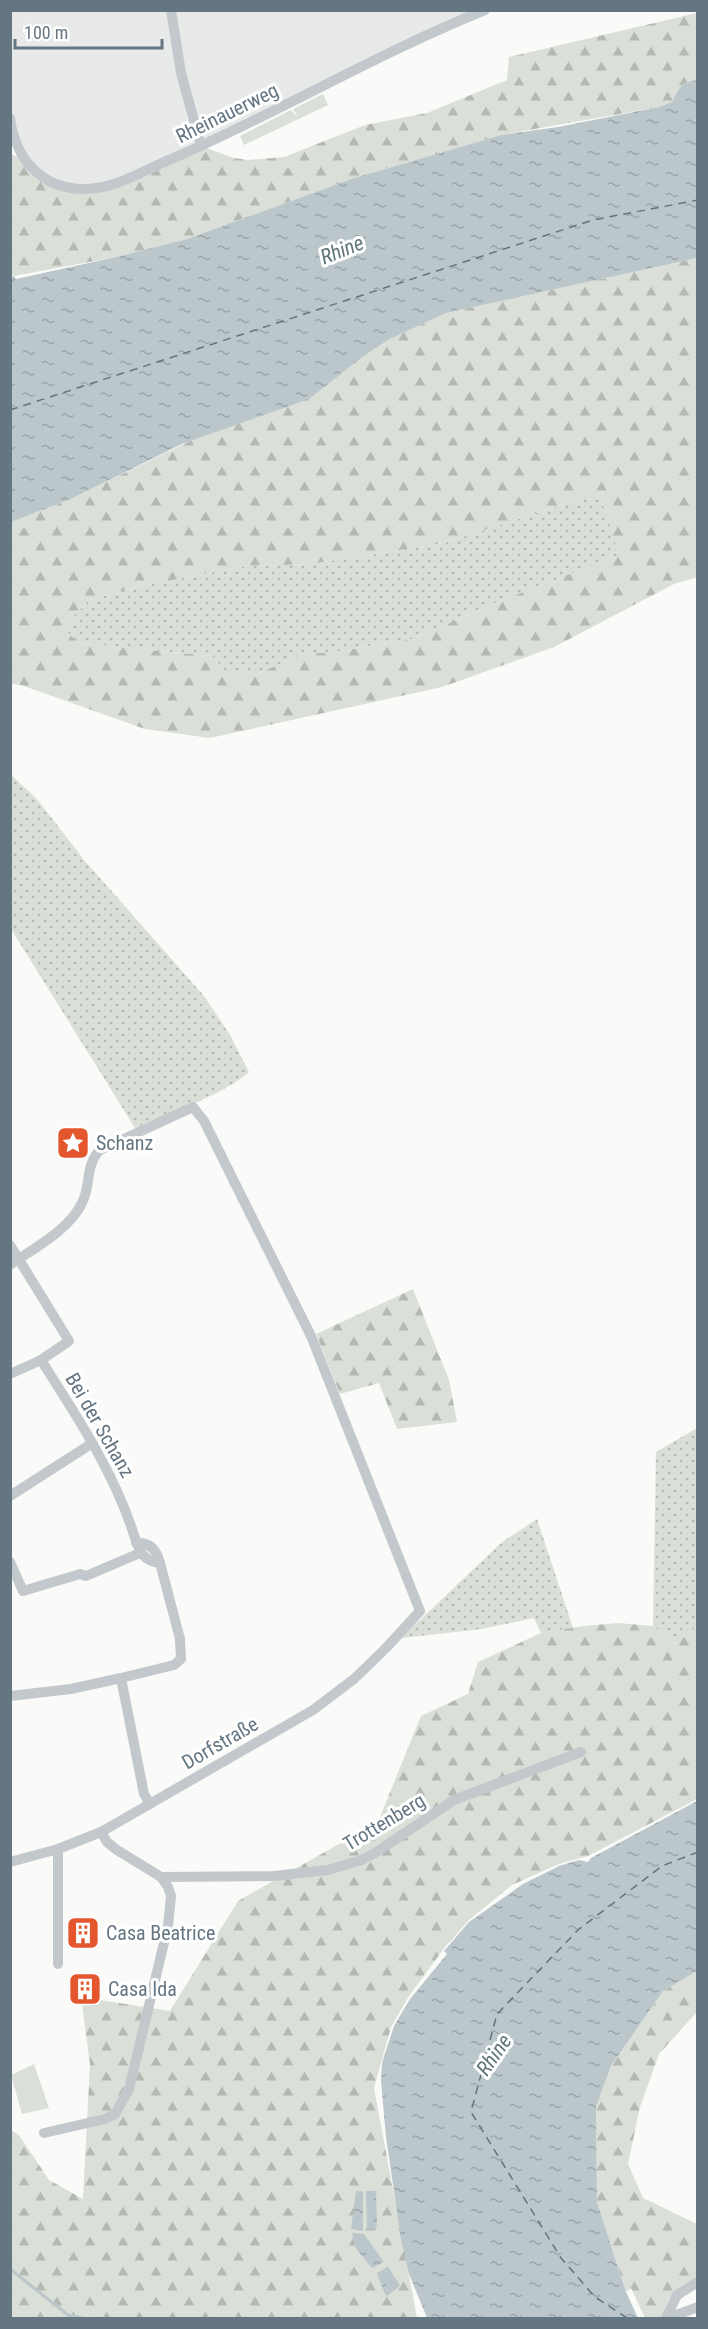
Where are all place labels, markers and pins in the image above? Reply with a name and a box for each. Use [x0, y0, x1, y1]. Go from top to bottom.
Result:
place icon: Schanz [55, 1125, 91, 1161]
place label: Schanz [96, 1131, 153, 1155]
building icon: Casa Beatrice [65, 1915, 101, 1951]
place label: Casa Beatrice [106, 1921, 215, 1945]
building icon: Casa Ida [67, 1971, 103, 2007]
place label: Casa Ida [108, 1977, 177, 2001]

